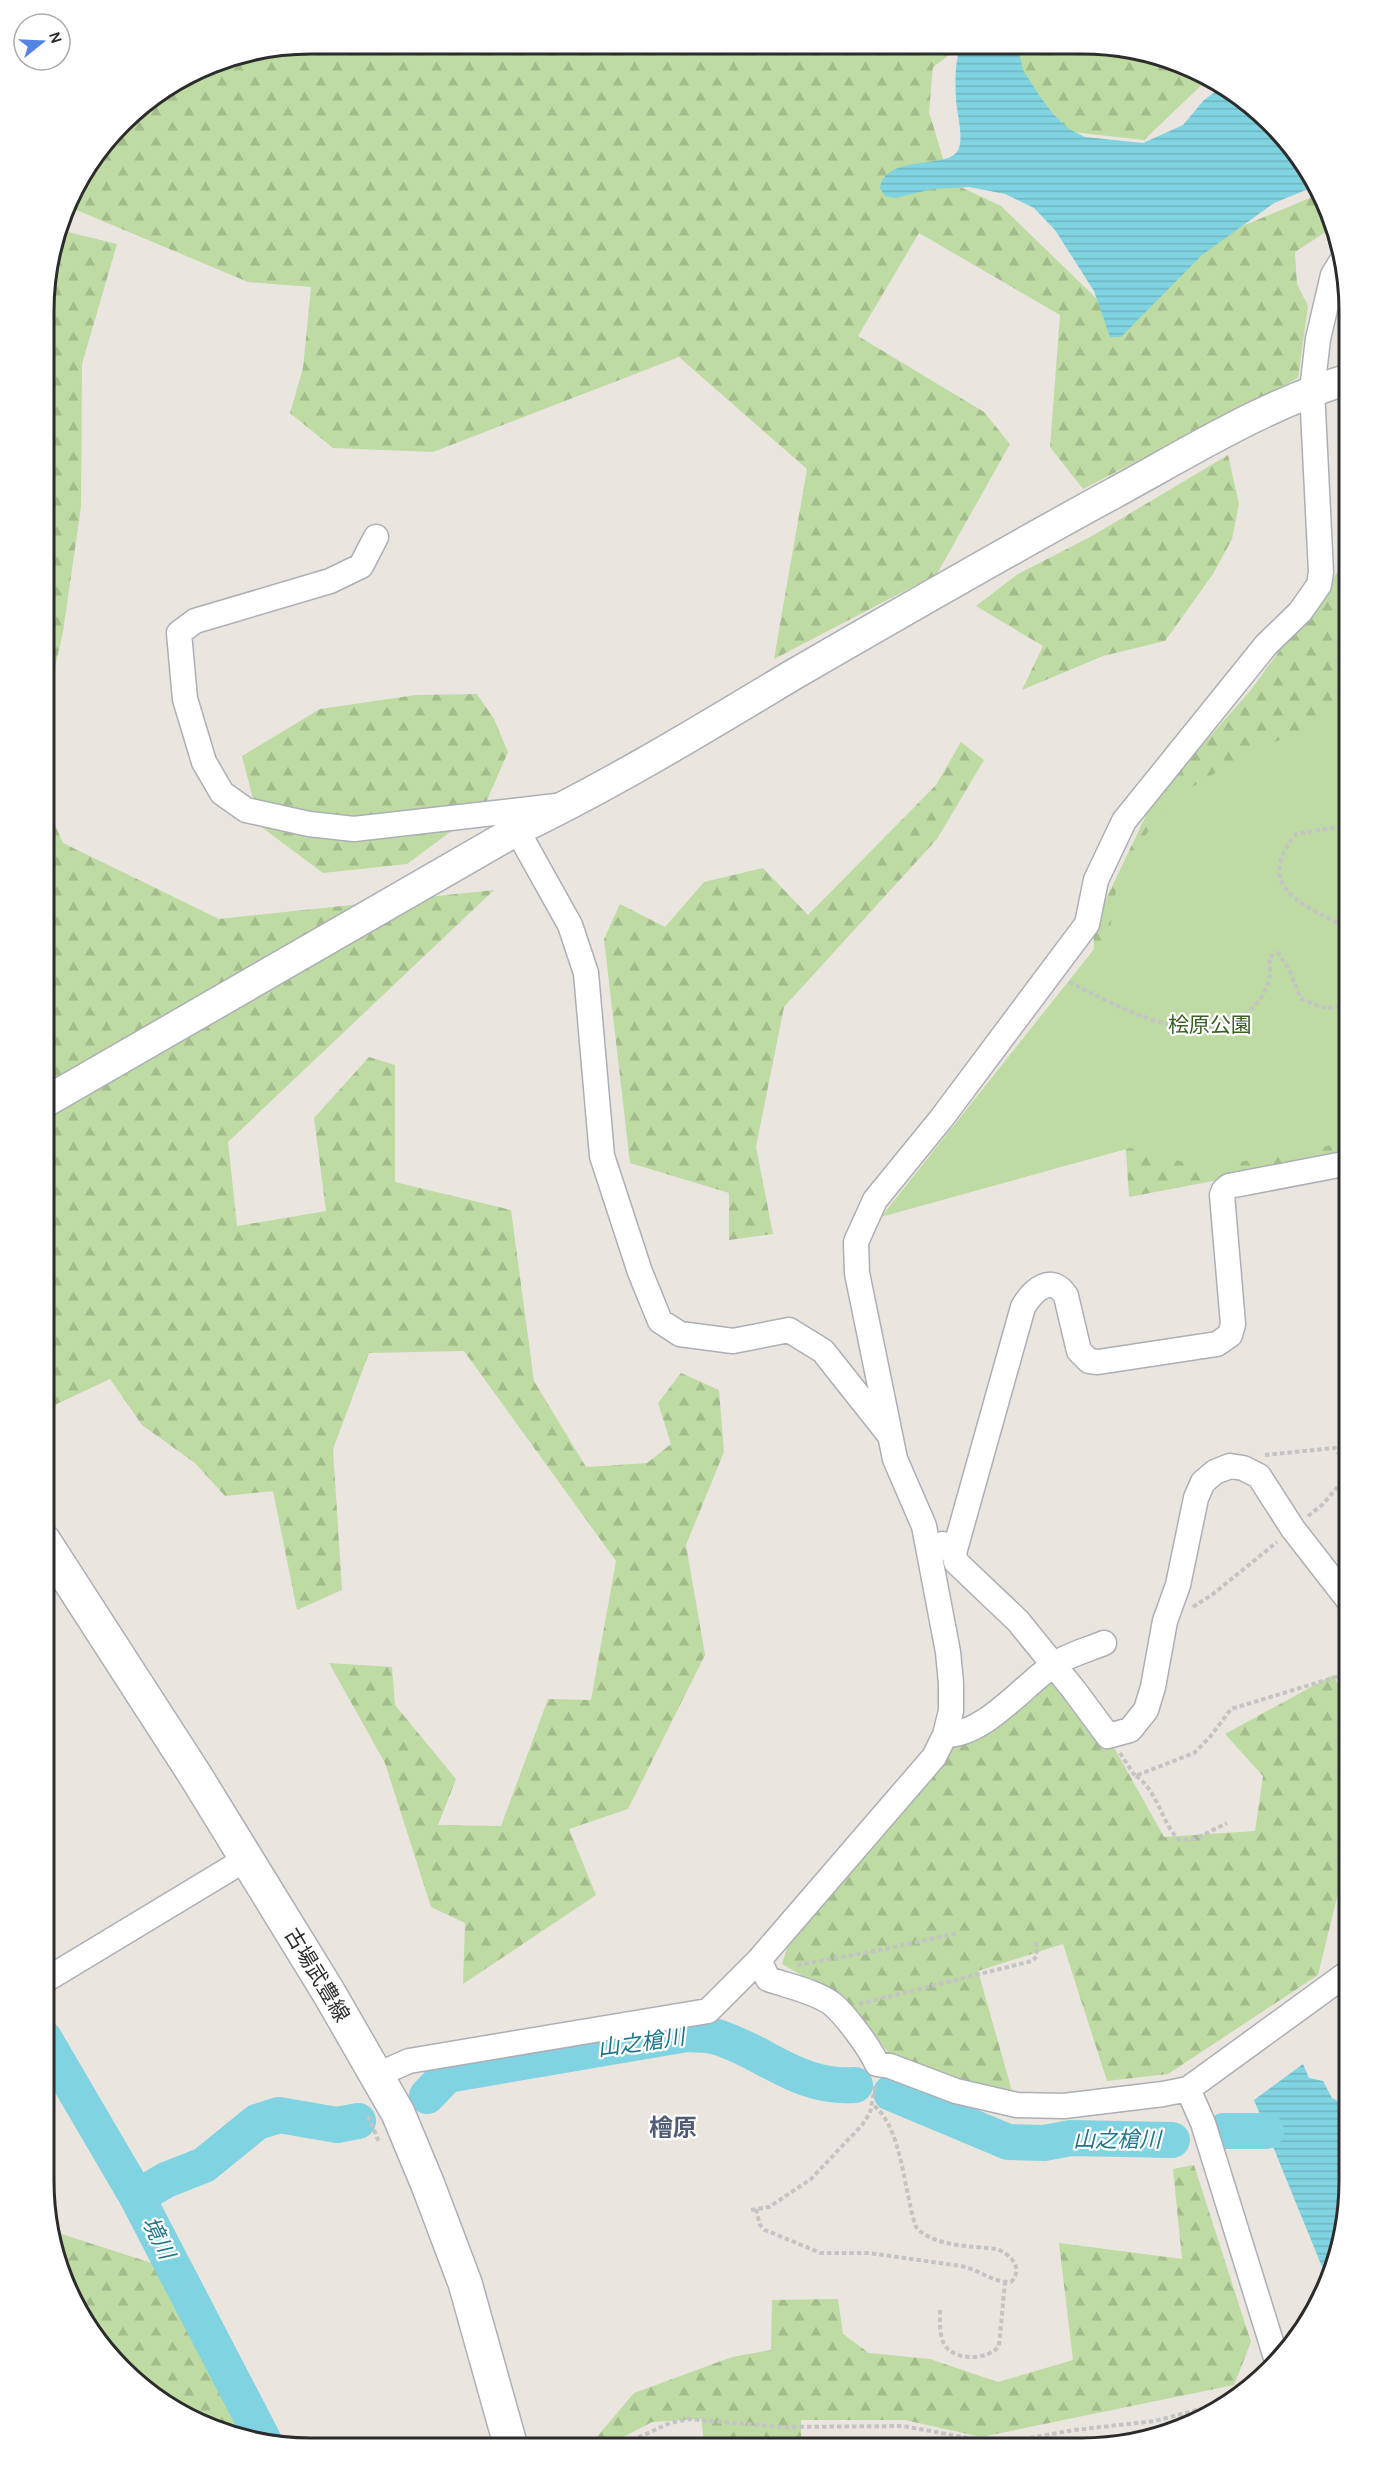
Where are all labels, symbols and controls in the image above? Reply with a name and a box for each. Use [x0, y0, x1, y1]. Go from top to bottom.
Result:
north arrow [12, 12, 72, 72]
text: N [45, 29, 67, 46]
park label: 桧原公園 [1168, 1013, 1252, 1037]
street label: 古場武豊線 [280, 1924, 354, 2026]
water label: 山之槍川 [596, 2024, 688, 2062]
district label: 檜原 [649, 2114, 697, 2142]
water label: 山之槍川 [1073, 2127, 1163, 2153]
water label: 境川 [136, 2212, 180, 2265]

